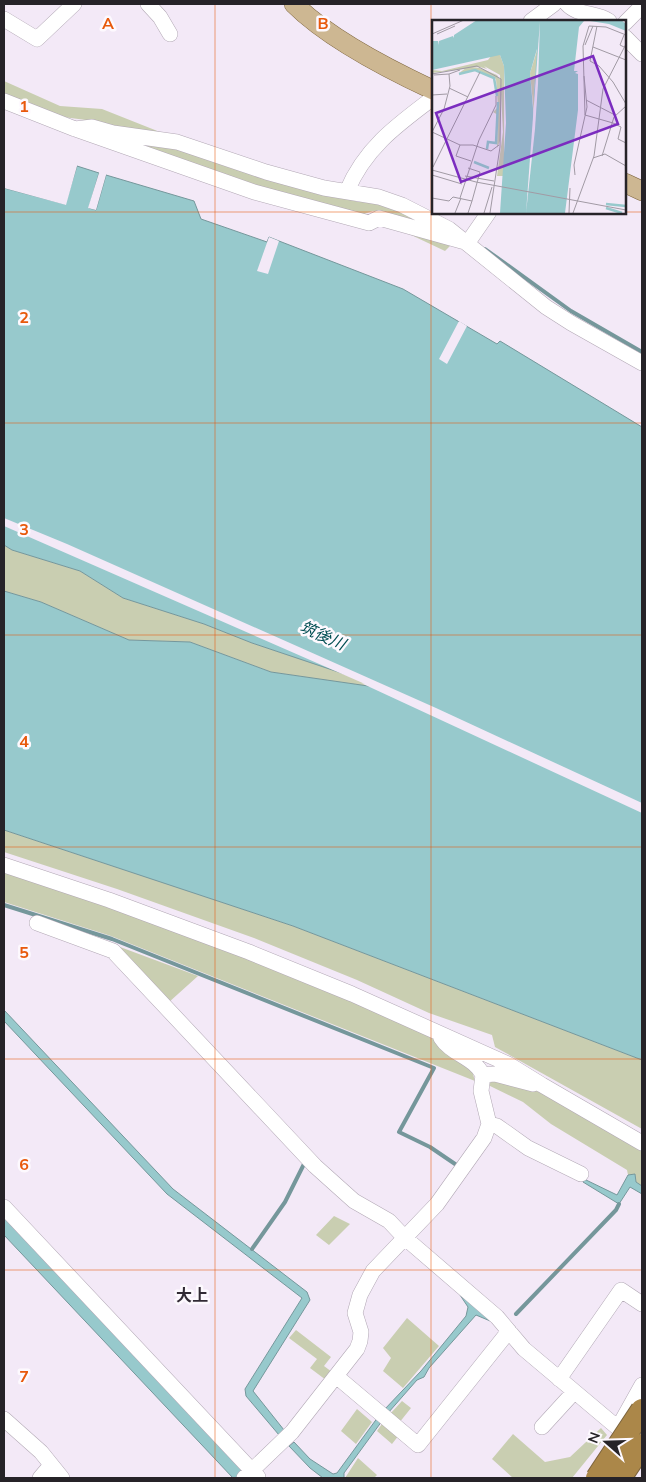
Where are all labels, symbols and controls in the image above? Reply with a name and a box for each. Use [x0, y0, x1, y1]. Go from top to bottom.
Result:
text: A [102, 13, 114, 33]
text: B [317, 13, 329, 33]
inset map [432, 20, 626, 214]
text: 1 [19, 96, 29, 116]
text: 2 [19, 307, 29, 327]
text: 3 [19, 519, 29, 539]
water label: 筑後川 [297, 616, 351, 655]
text: 4 [19, 731, 29, 751]
text: 5 [19, 942, 29, 962]
text: 6 [19, 1154, 29, 1174]
district label: 大上 [176, 1285, 208, 1305]
text: 7 [19, 1366, 29, 1386]
north arrow [581, 1417, 631, 1467]
text: N [584, 1430, 604, 1446]

